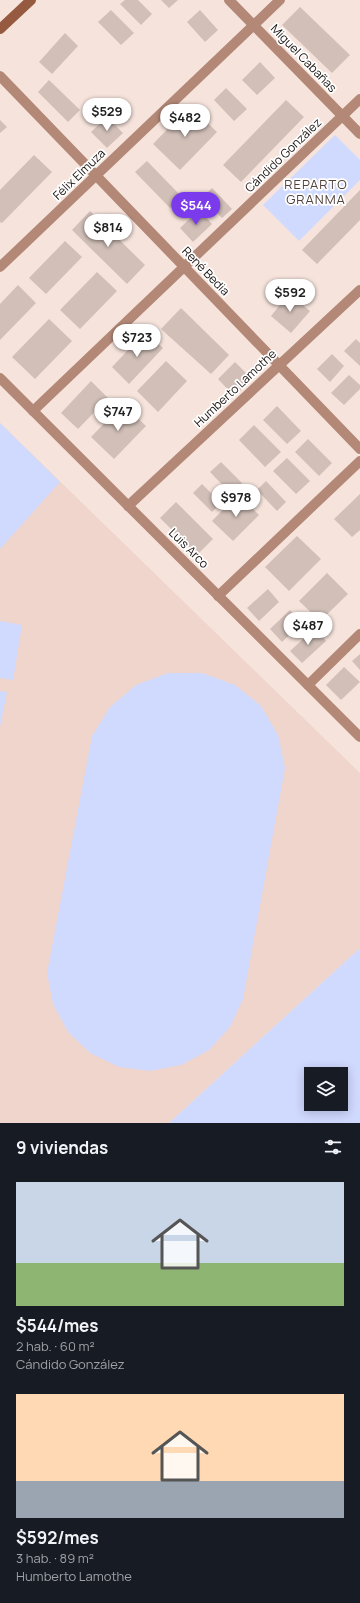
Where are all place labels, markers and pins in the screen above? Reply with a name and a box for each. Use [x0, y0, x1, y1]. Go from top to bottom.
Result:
pin: $529 [83, 98, 131, 132]
pin: $482 [161, 104, 209, 138]
pin: $544 [172, 192, 220, 226]
pin: $814 [84, 214, 132, 248]
pin: $592 [266, 279, 314, 313]
pin: $723 [113, 324, 161, 358]
pin: $747 [94, 398, 142, 432]
pin: $978 [212, 484, 260, 518]
pin: $487 [284, 612, 332, 646]

